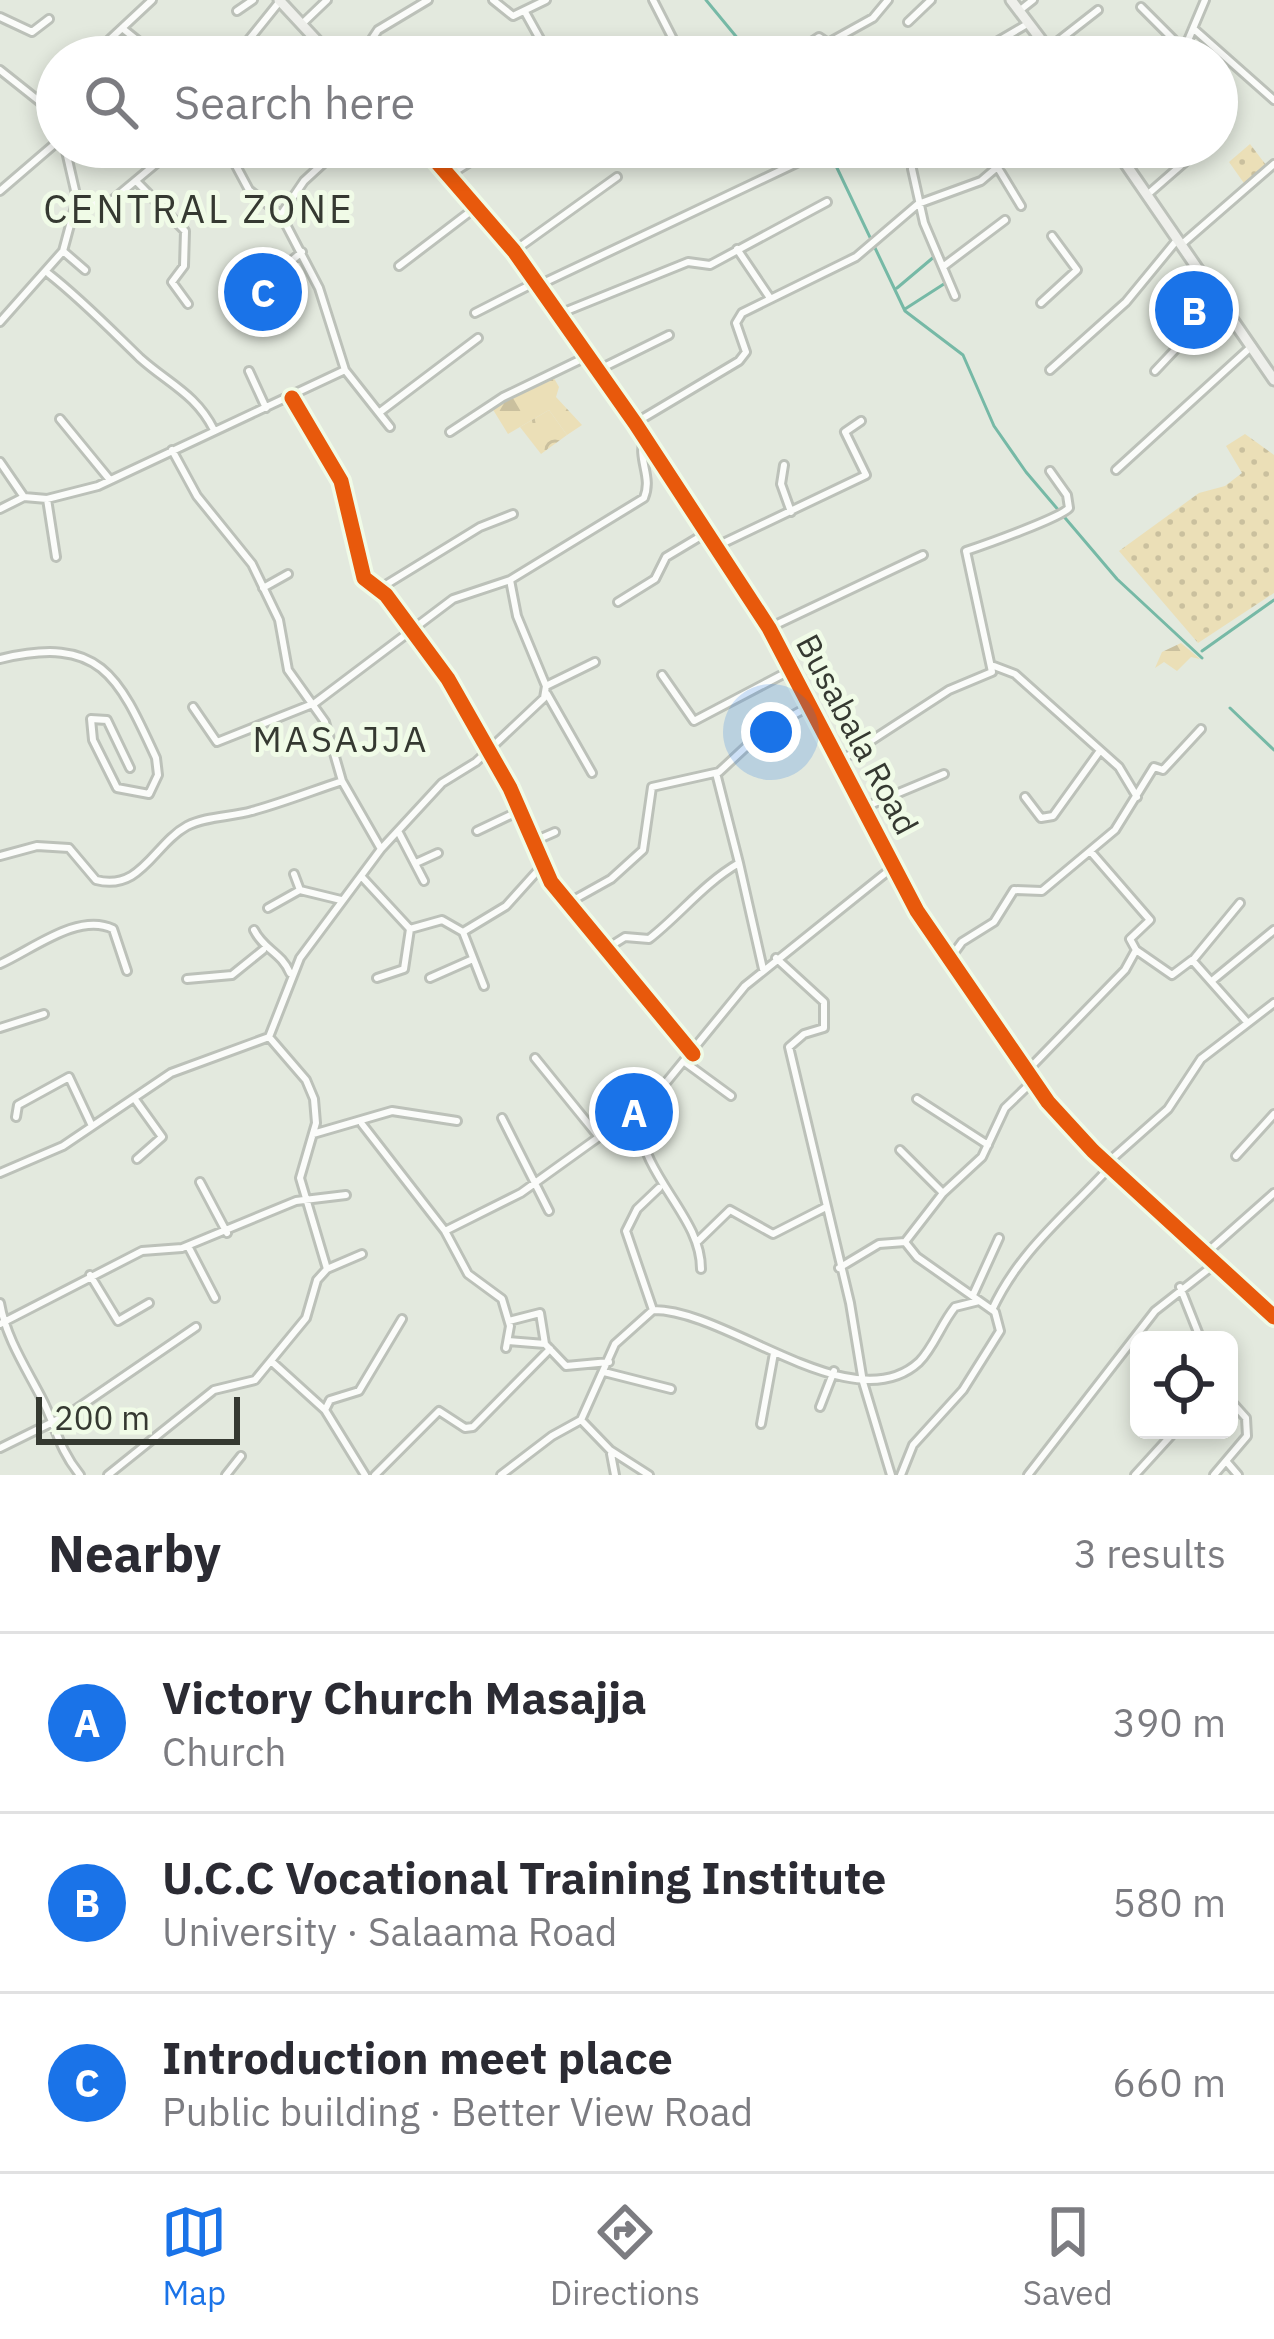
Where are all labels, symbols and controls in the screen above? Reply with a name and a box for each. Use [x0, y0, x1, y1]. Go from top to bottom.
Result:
search box [36, 36, 1238, 168]
icon: search [78, 69, 144, 135]
text: Search here [174, 73, 415, 131]
district label: CENTRAL ZONE [43, 183, 355, 234]
pin: C [224, 247, 302, 337]
pin: B [1155, 265, 1233, 355]
street label: Busabala Road [787, 626, 929, 842]
your location [741, 702, 801, 762]
district label: MASAJJA [253, 715, 429, 762]
pin: A [595, 1067, 673, 1157]
map controls [1130, 1331, 1238, 1439]
button: locate [1130, 1331, 1238, 1439]
scale bar [36, 1391, 240, 1444]
text: 200 m [54, 1396, 150, 1439]
text: Nearby [48, 1520, 221, 1586]
text: 3 results [1074, 1528, 1226, 1579]
text: Victory Church Masajja [162, 1668, 647, 1726]
text: A [74, 1697, 100, 1748]
text: 390 m [1113, 1697, 1226, 1748]
text: Church [162, 1726, 286, 1777]
text: U.C.C Vocational Training Institute [162, 1848, 886, 1906]
text: B [74, 1877, 100, 1928]
text: 580 m [1113, 1877, 1226, 1928]
text: University · Salaama Road [162, 1906, 617, 1957]
text: Introduction meet place [162, 2028, 673, 2086]
text: C [74, 2057, 100, 2108]
text: 660 m [1113, 2057, 1226, 2108]
text: Public building · Better View Road [162, 2086, 753, 2137]
tab: Map [161, 2199, 227, 2314]
tab: Directions [550, 2199, 700, 2314]
tab: Saved [1023, 2199, 1113, 2314]

